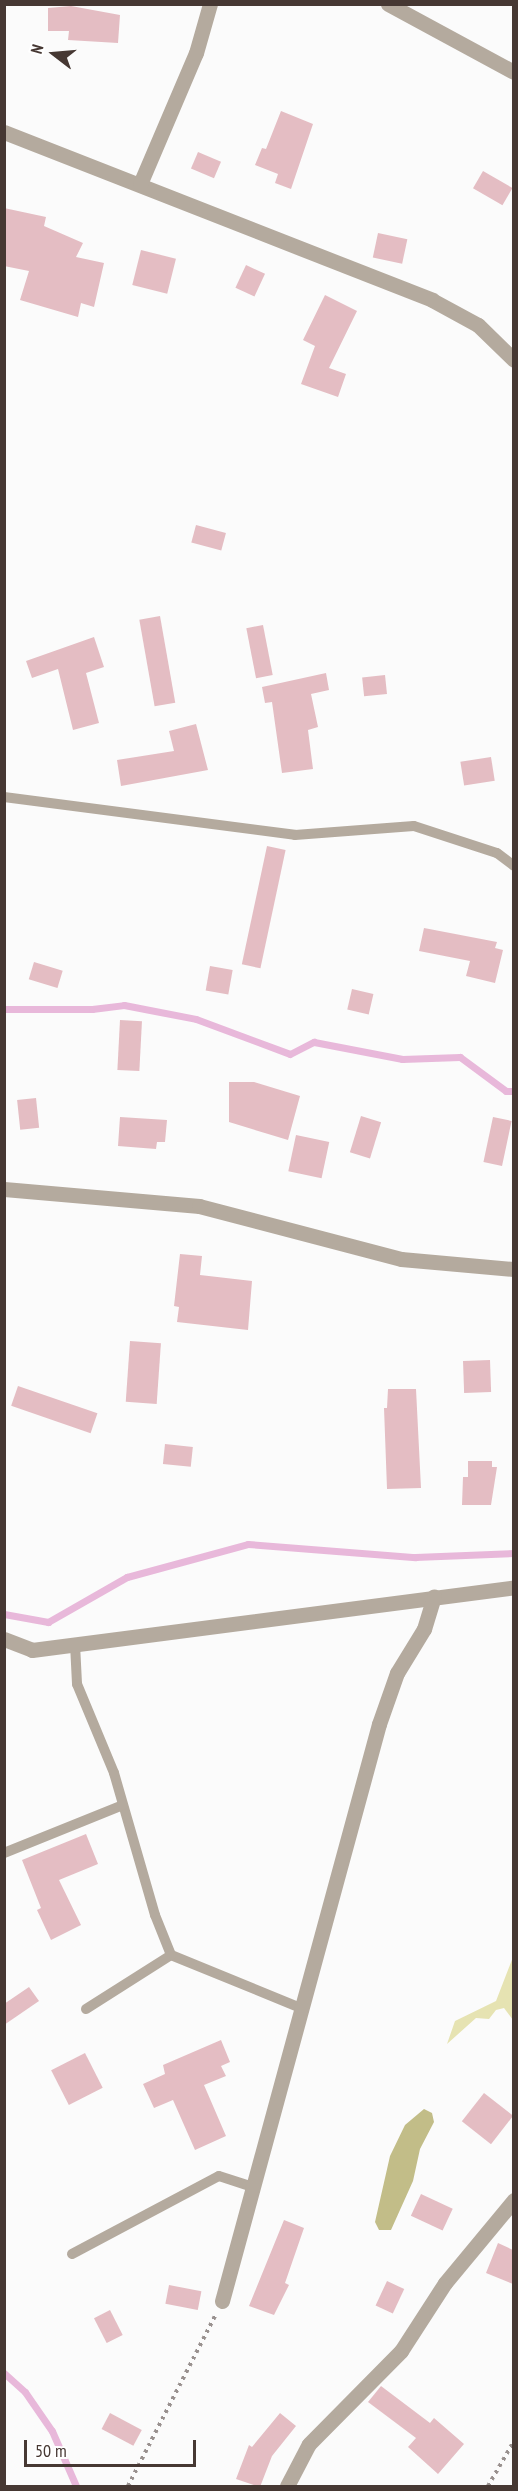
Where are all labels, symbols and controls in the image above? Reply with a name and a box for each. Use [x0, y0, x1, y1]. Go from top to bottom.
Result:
north arrow [24, 24, 84, 84]
text: N [26, 42, 47, 56]
scale bar [27, 2428, 200, 2466]
text: 50 m [35, 2439, 67, 2462]

